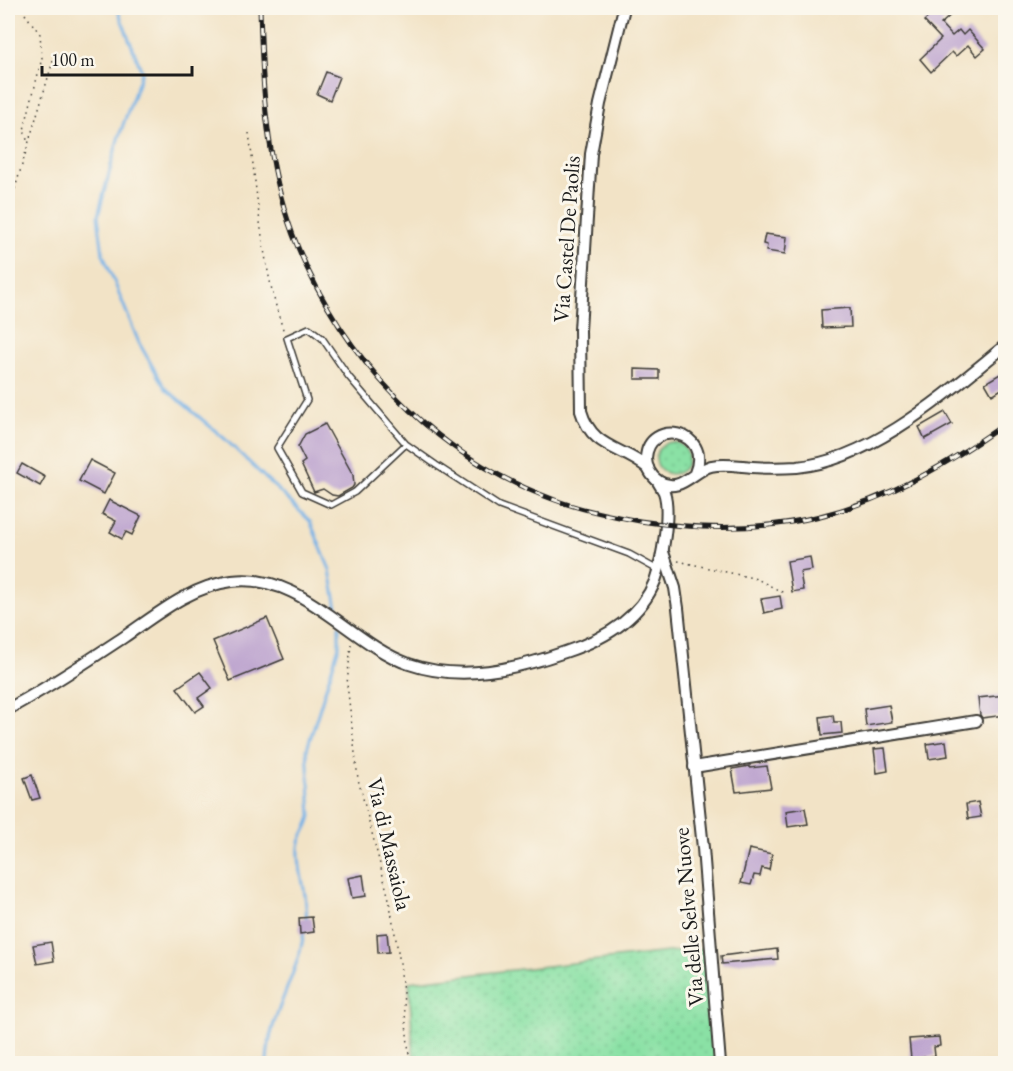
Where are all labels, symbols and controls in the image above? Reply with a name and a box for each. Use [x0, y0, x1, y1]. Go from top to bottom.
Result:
scale bar [42, 39, 192, 77]
text: 100 m [51, 48, 95, 71]
street label: Via Castel De Paolis [546, 155, 587, 323]
street label: Via di Massaiola [360, 775, 419, 913]
street label: Via delle Selve Nuove [666, 826, 711, 1008]

